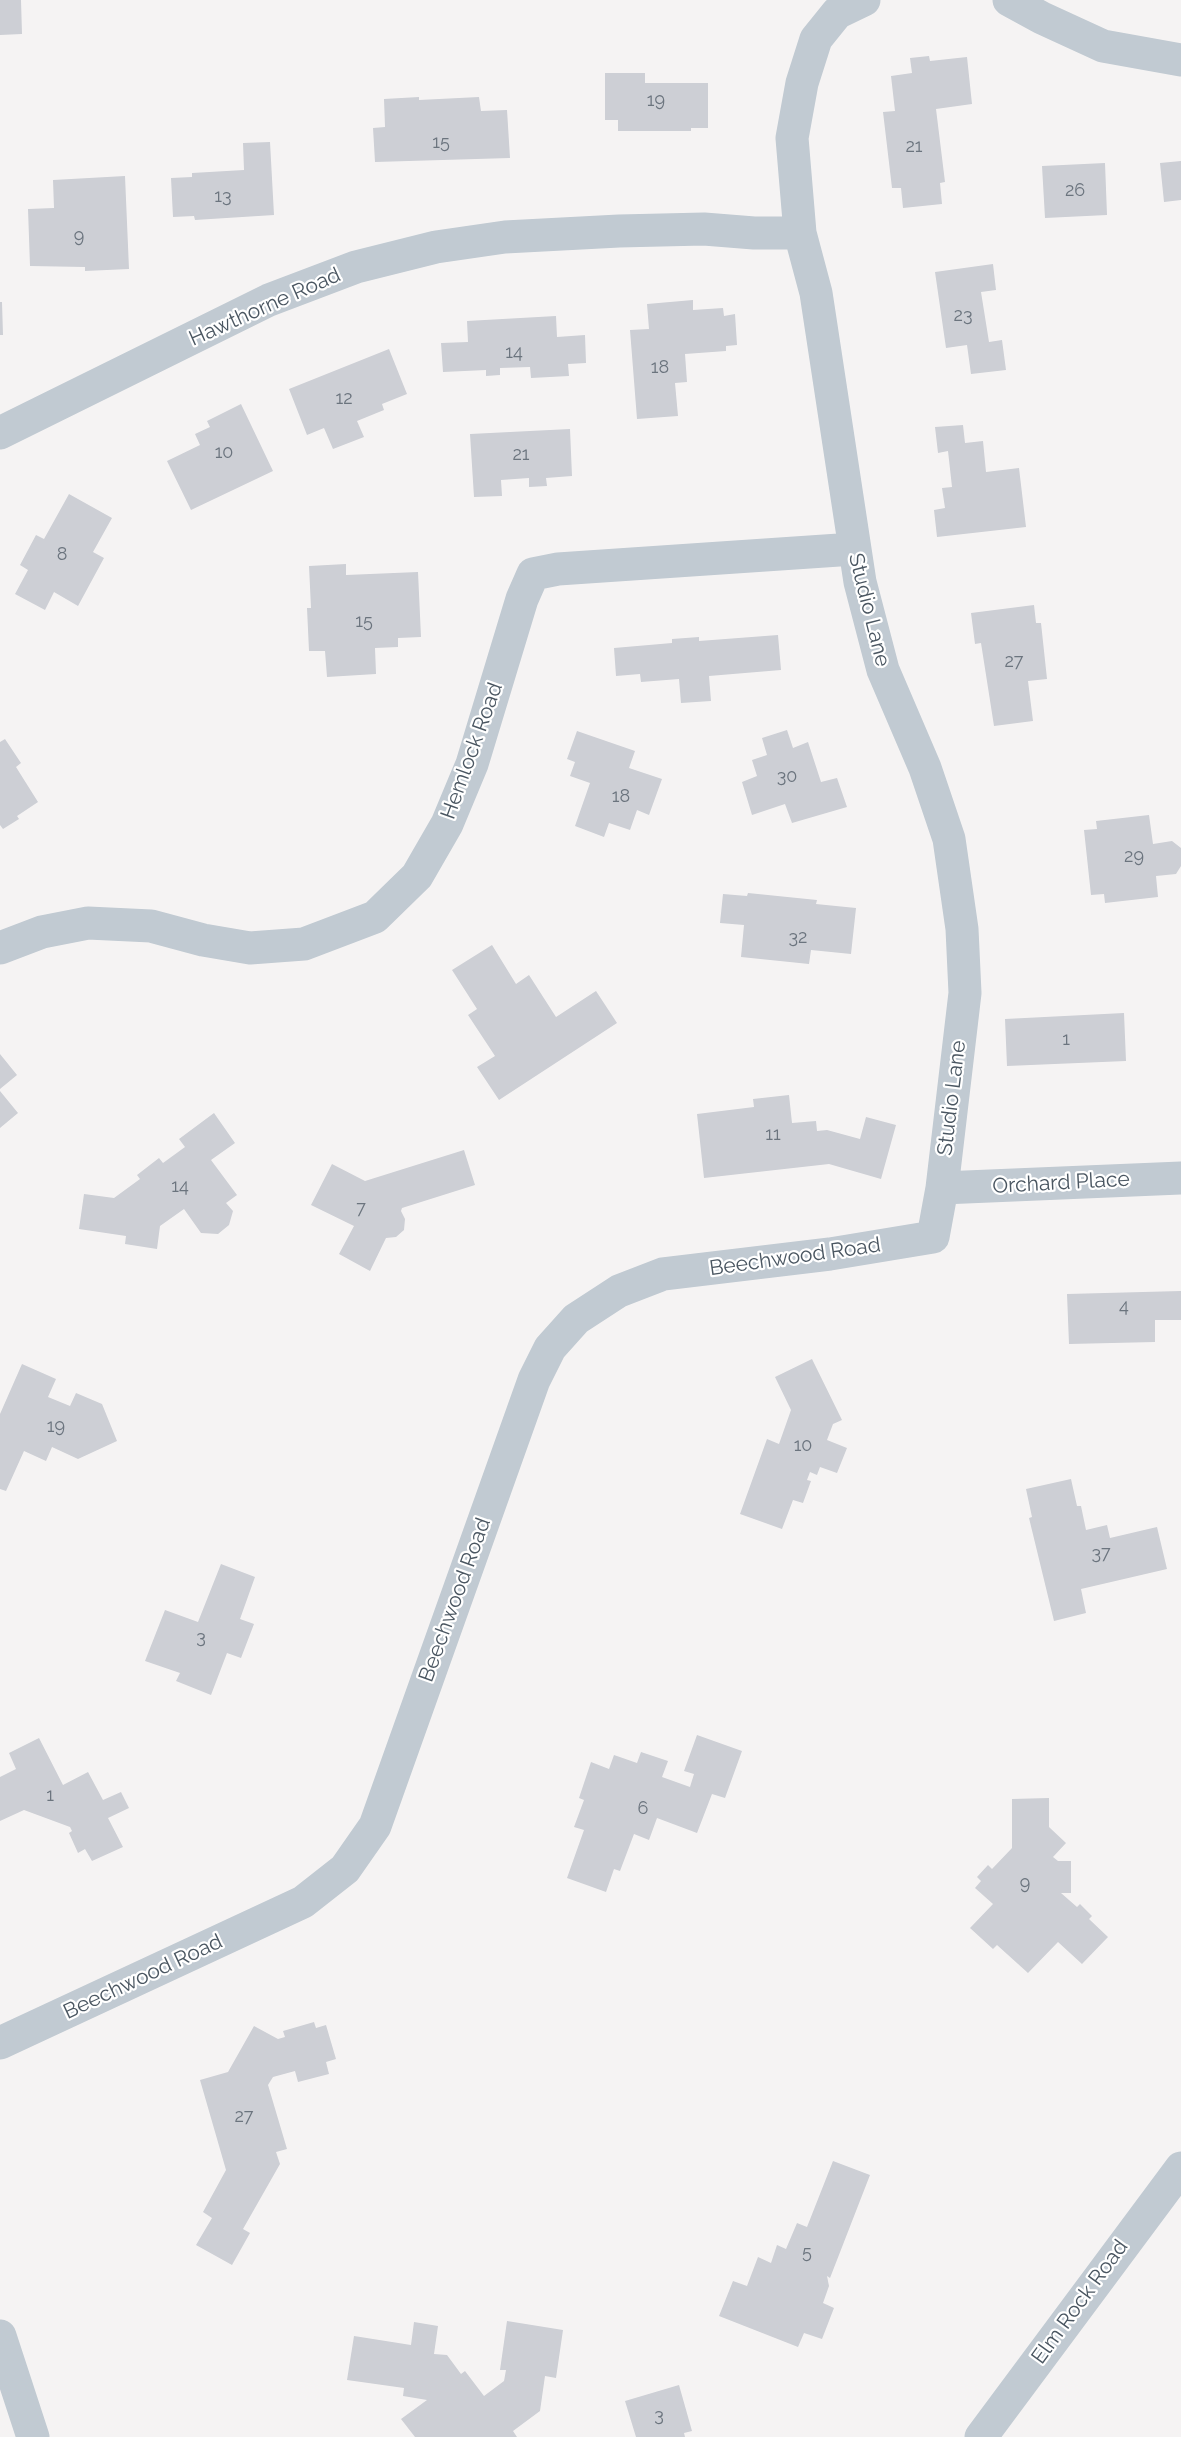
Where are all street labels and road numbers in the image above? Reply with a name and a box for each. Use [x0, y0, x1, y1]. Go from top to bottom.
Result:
street label: Hawthorne Road [185, 262, 345, 352]
street label: Studio Lane [843, 551, 895, 669]
street label: Hemlock Road [436, 679, 508, 823]
street label: Studio Lane [932, 1039, 972, 1157]
street label: Orchard Place [992, 1167, 1130, 1199]
street label: Beechwood Road [708, 1233, 882, 1281]
street label: Beechwood Road [414, 1515, 496, 1685]
street label: Beechwood Road [59, 1929, 227, 2025]
street label: Elm Rock Road [1026, 2235, 1134, 2369]

